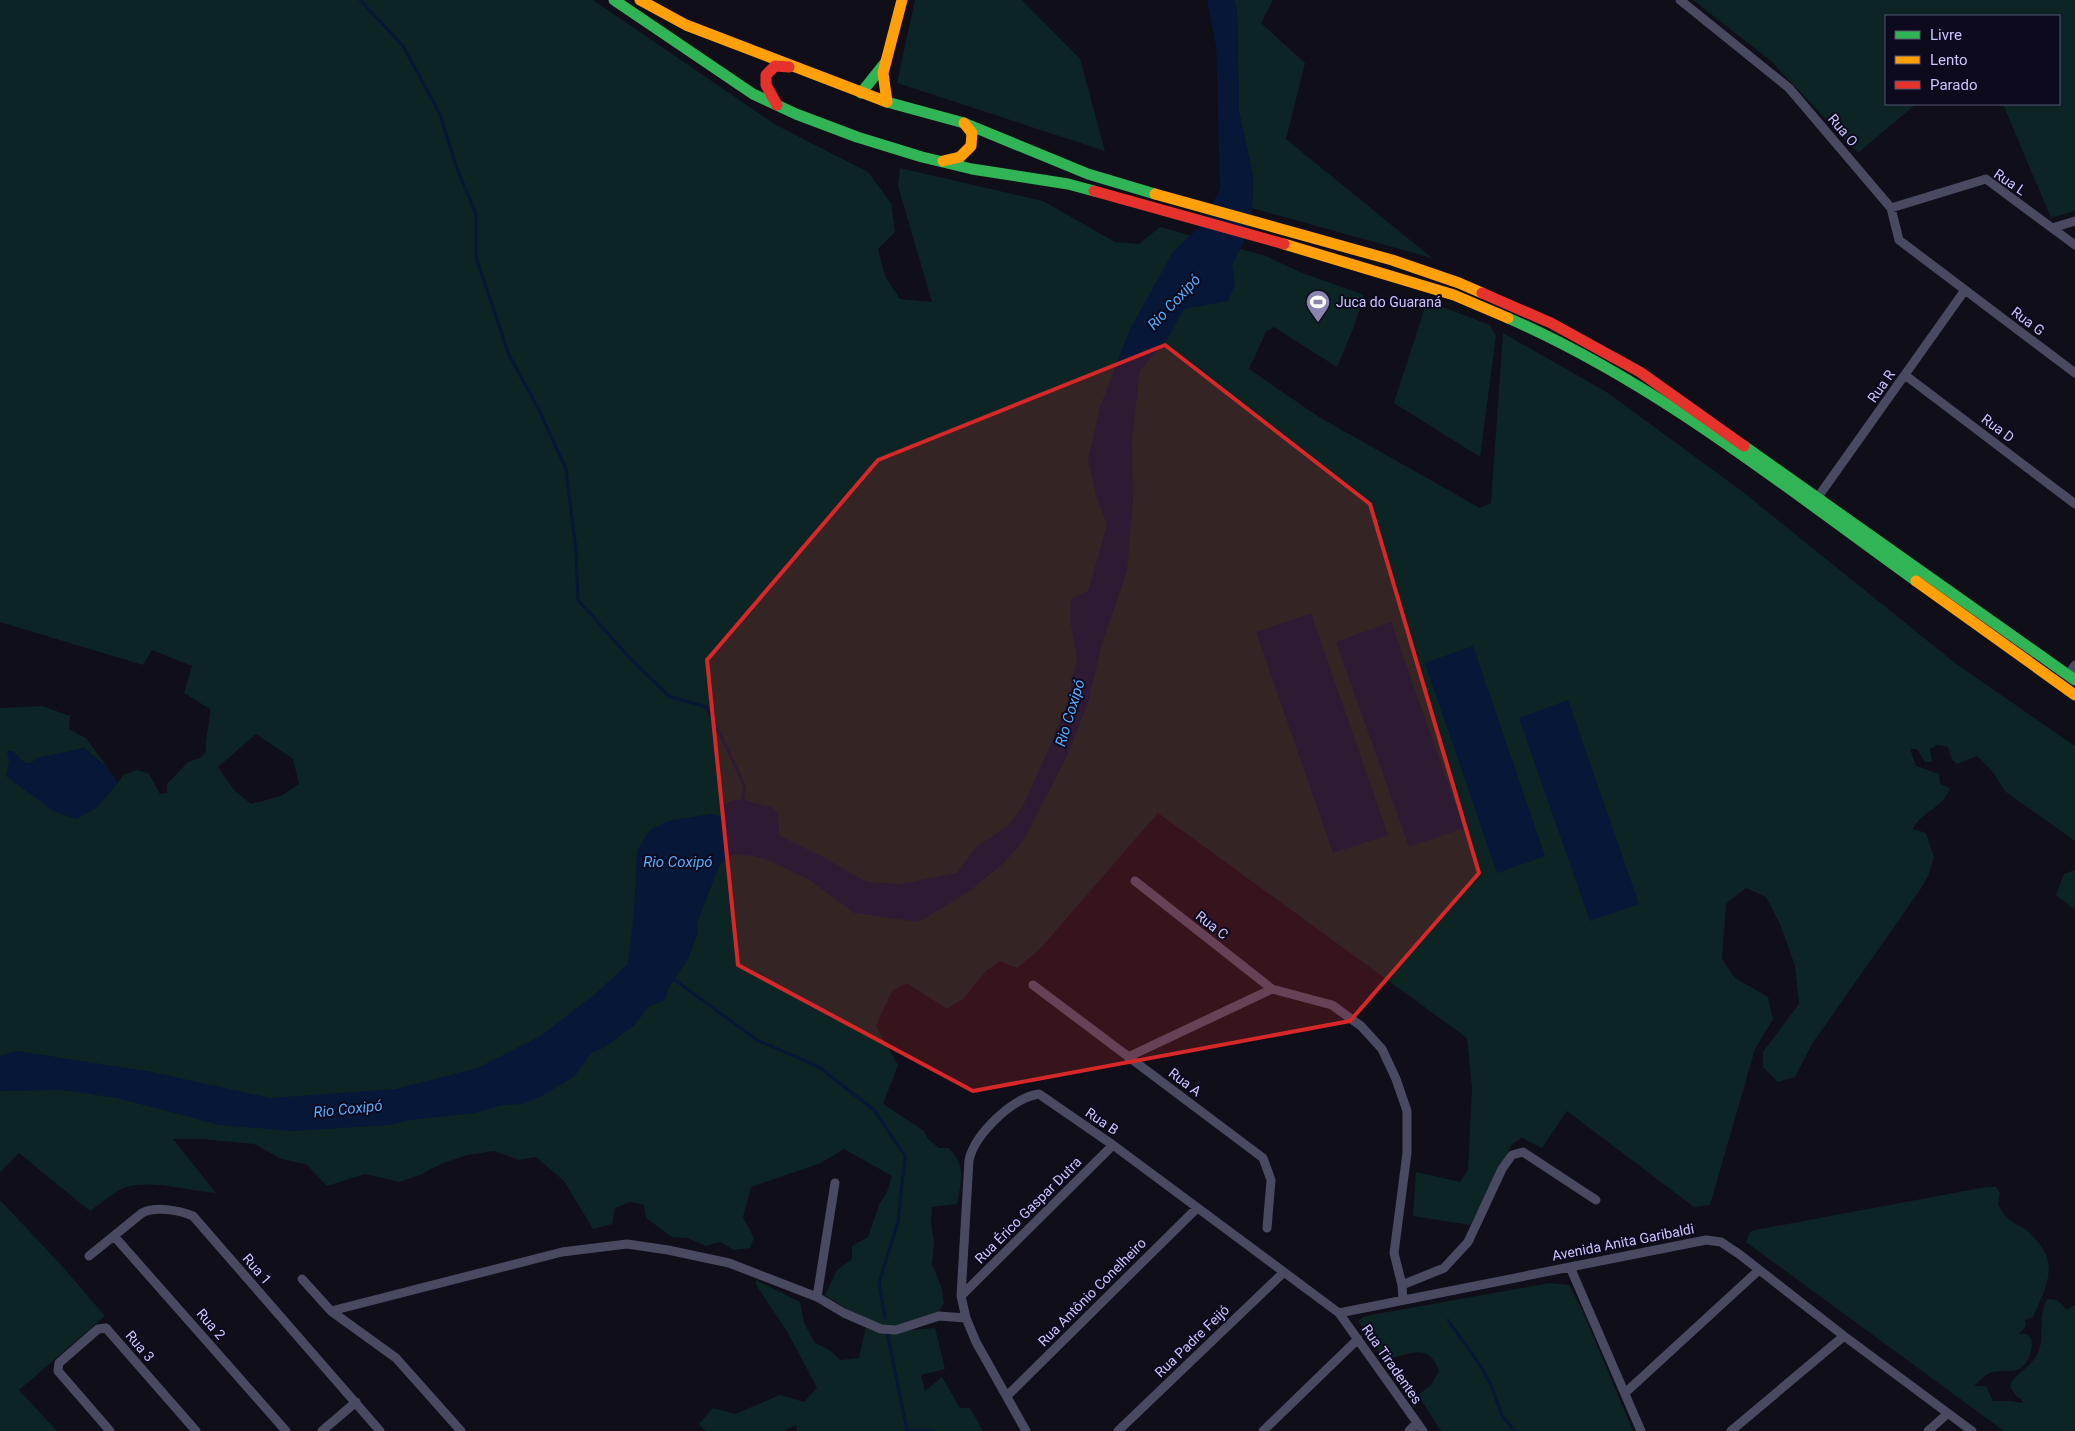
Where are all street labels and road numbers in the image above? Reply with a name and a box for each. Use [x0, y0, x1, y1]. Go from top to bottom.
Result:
street label: Rua O [1825, 111, 1861, 149]
street label: Rua L [1991, 166, 2029, 199]
street label: Rua G [2008, 303, 2048, 339]
street label: Rua R [1864, 366, 1898, 405]
street label: Rua D [1979, 411, 2017, 445]
street label: Rua C [1193, 907, 1231, 943]
street label: Rua A [1166, 1065, 1204, 1099]
street label: Rua B [1083, 1104, 1121, 1138]
street label: Rua Érico Gaspar Dutra [971, 1153, 1085, 1267]
street label: Avenida Anita Garibaldi [1551, 1220, 1695, 1264]
street label: Rua Antônio Conelheiro [1035, 1235, 1149, 1349]
street label: Rua 1 [239, 1250, 275, 1288]
street label: Rua Padre Feijó [1152, 1302, 1232, 1380]
street label: Rua 2 [193, 1305, 229, 1343]
street label: Rua Tiradentes [1359, 1321, 1425, 1407]
street label: Rua 3 [122, 1327, 158, 1365]

